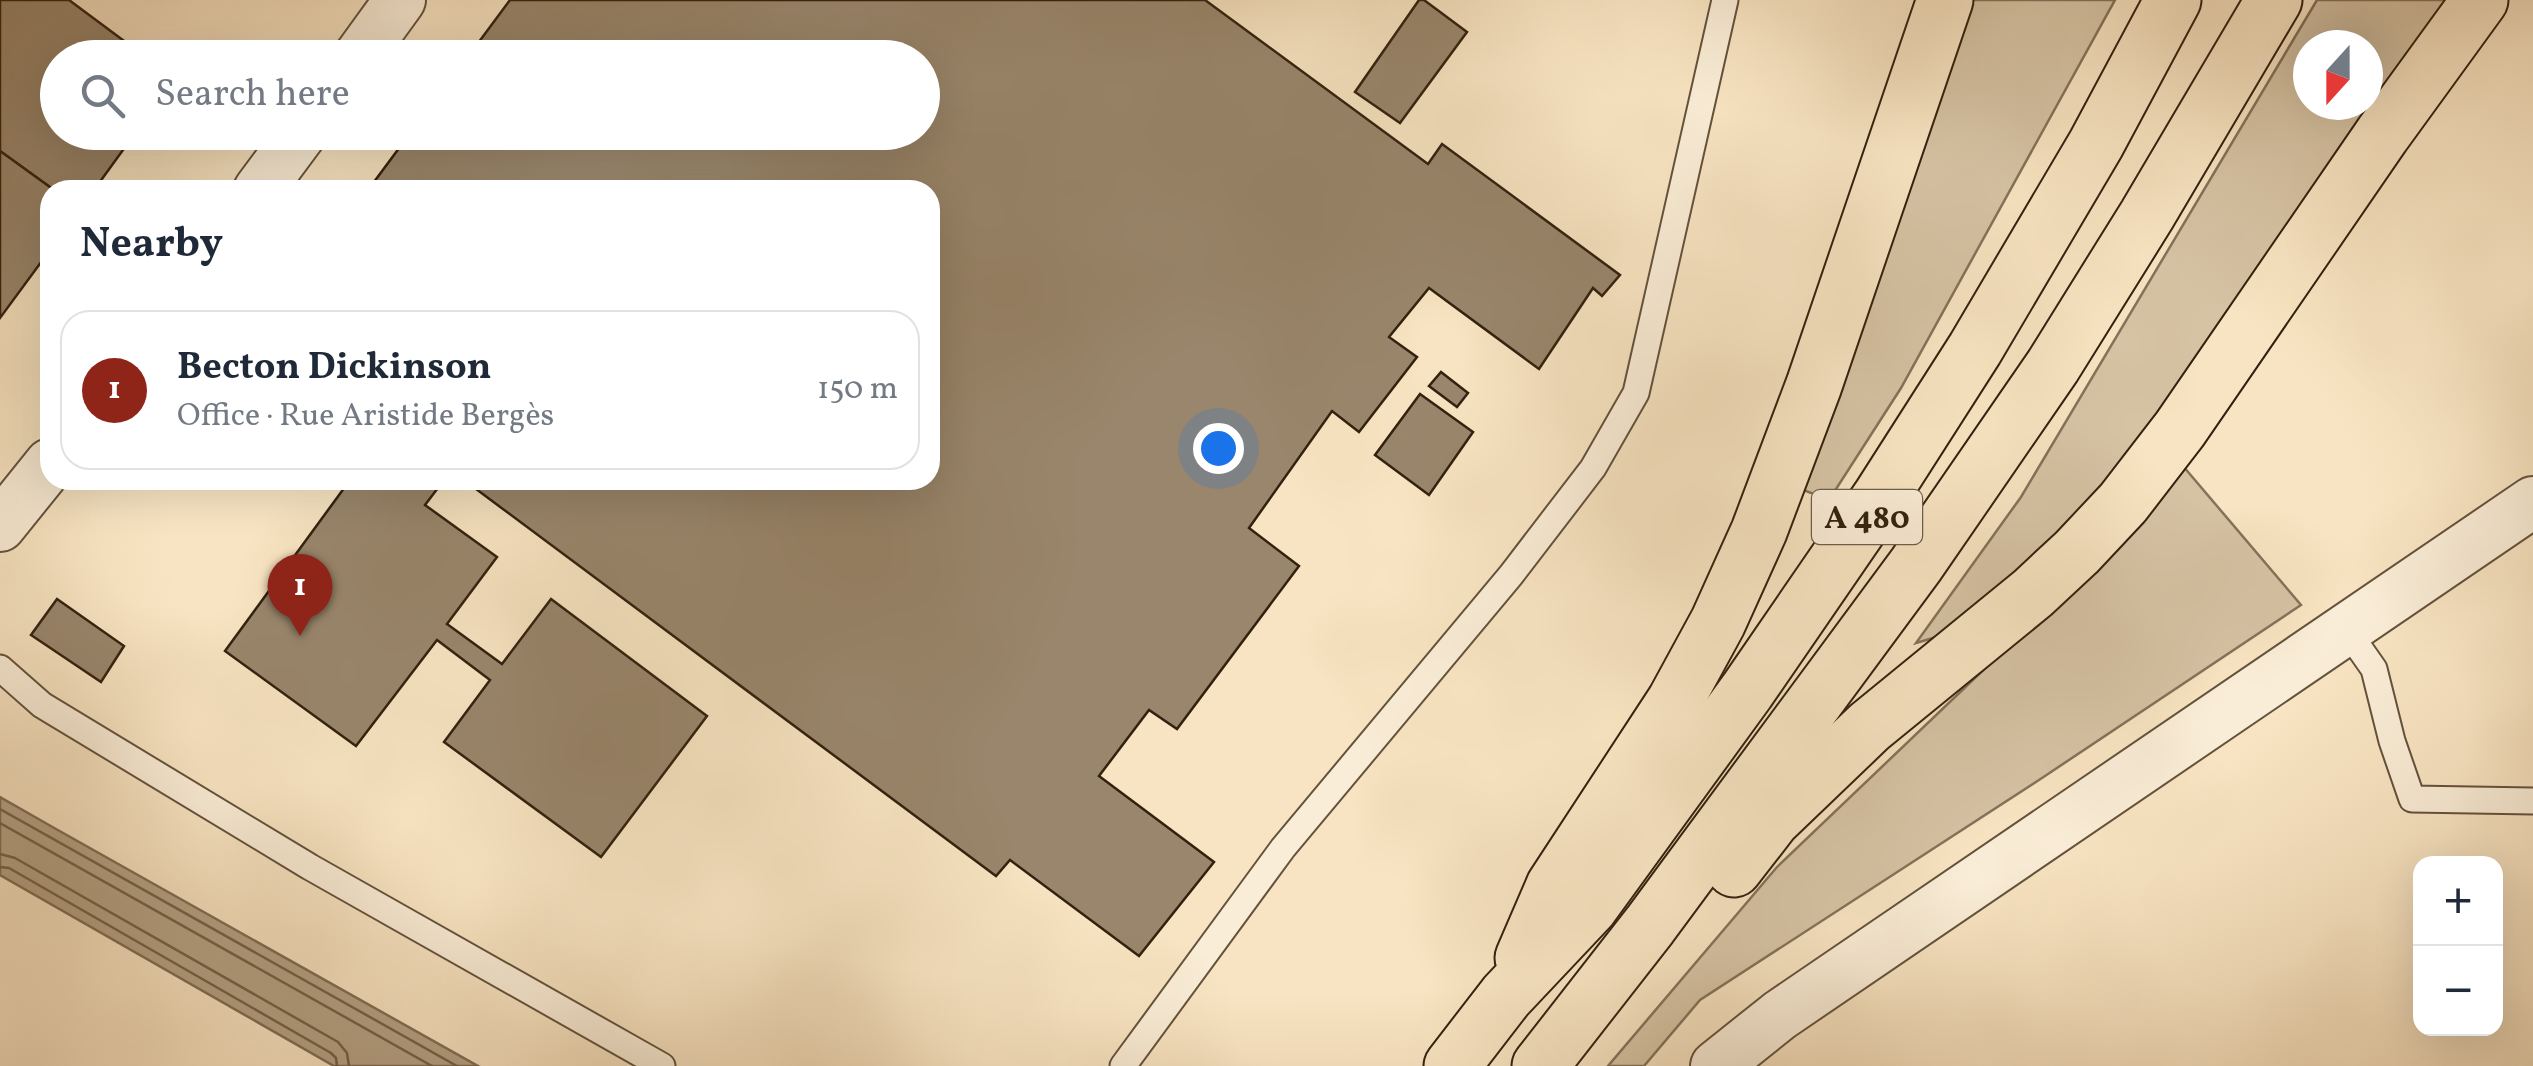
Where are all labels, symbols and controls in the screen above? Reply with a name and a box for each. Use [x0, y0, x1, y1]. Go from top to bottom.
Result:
north arrow [2293, 30, 2383, 120]
search box [40, 40, 940, 150]
icon: search [75, 68, 130, 123]
text: Search here [155, 69, 350, 122]
text: Nearby [80, 216, 223, 275]
text: Becton Dickinson [177, 342, 492, 395]
text: 1 [108, 368, 121, 412]
text: 150 m [817, 368, 898, 412]
text: Office · Rue Aristide Bergès [177, 395, 554, 439]
your location [1193, 423, 1244, 474]
road number: A 480 [1812, 490, 1922, 544]
pin: 1 [268, 554, 332, 636]
map controls [2413, 856, 2503, 1036]
button: + [2413, 856, 2503, 946]
button: − [2413, 946, 2503, 1036]

